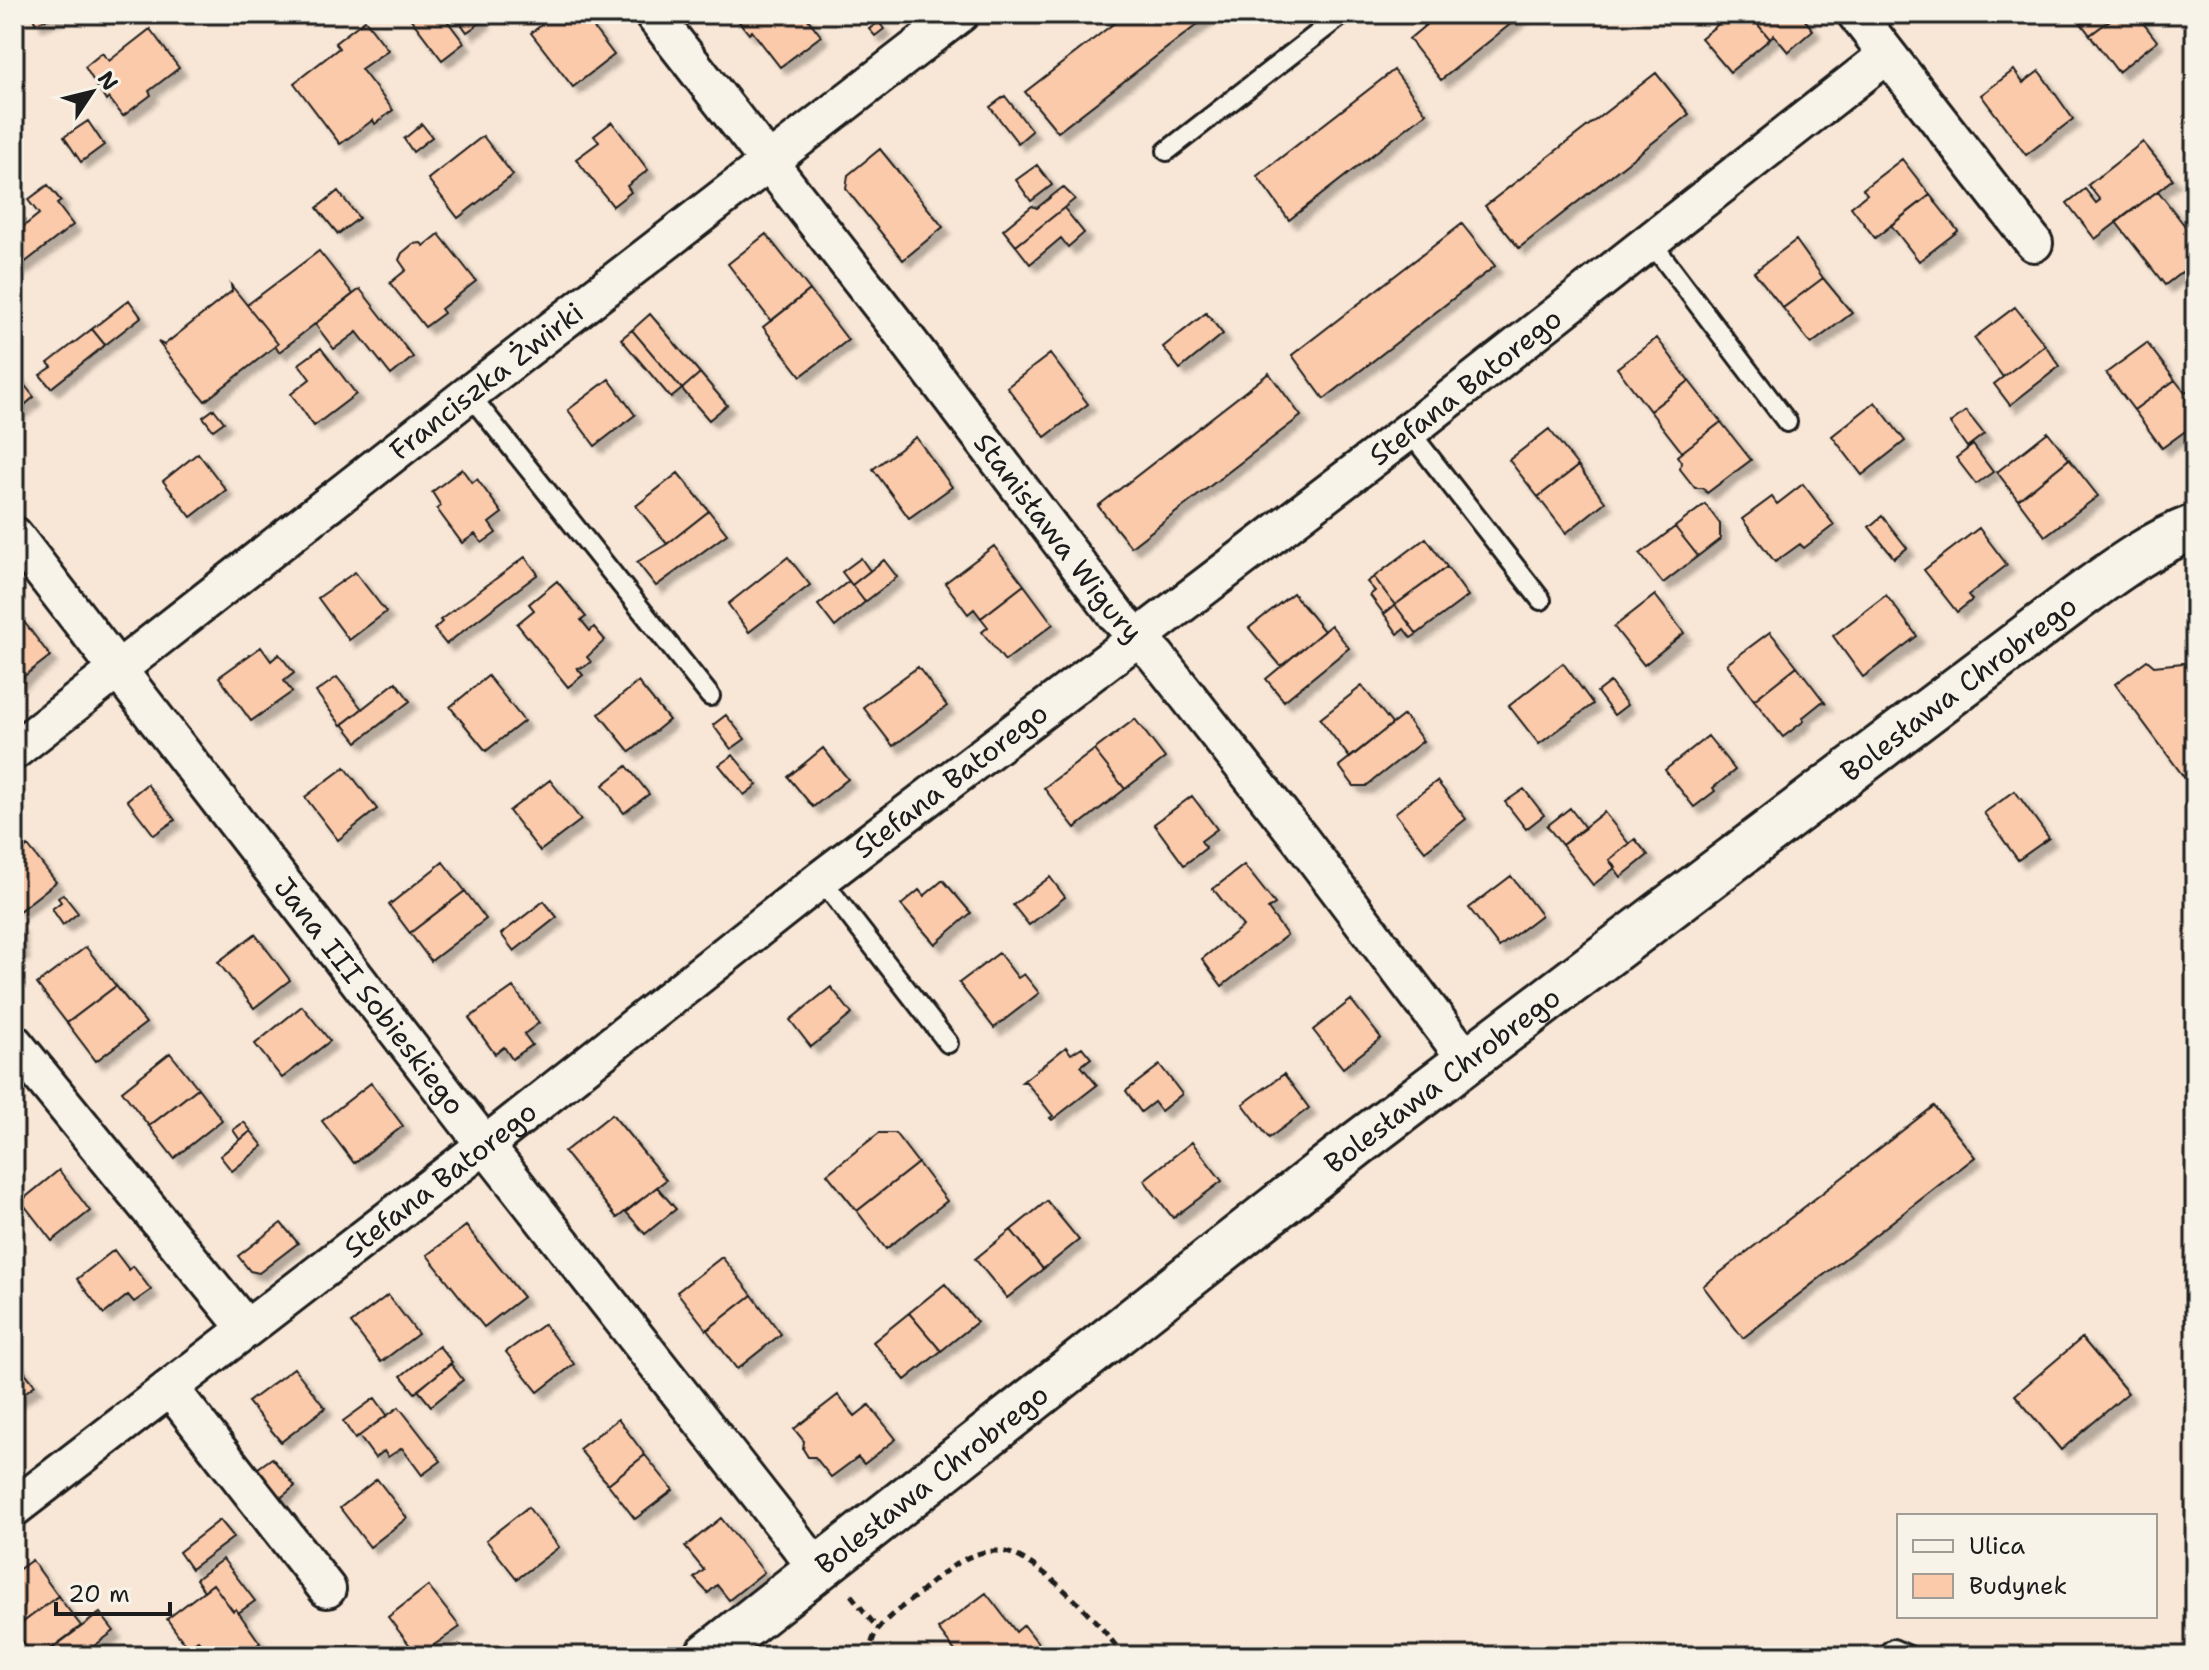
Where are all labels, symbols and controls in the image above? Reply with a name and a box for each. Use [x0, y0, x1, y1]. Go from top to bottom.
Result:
north arrow [52, 52, 132, 132]
text: N [91, 65, 125, 96]
street label: Franciszka Żwirki [381, 293, 591, 468]
street label: Stefana Batorego [1361, 299, 1569, 474]
street label: Stanisława Wigury [965, 425, 1151, 650]
street label: Bolesława Chrobrego [1833, 586, 2084, 790]
street label: Stefana Batorego [846, 694, 1055, 867]
street label: Jana III Sobieskiego [266, 869, 474, 1123]
street label: Bolesława Chrobrego [1316, 978, 1568, 1182]
street label: Stefana Batorego [335, 1092, 544, 1266]
street label: Bolesława Chrobrego [807, 1375, 1056, 1583]
legend [1897, 1514, 2157, 1618]
text: Ulica [1969, 1530, 2025, 1562]
scale bar [56, 1566, 170, 1616]
text: Budynek [1969, 1570, 2067, 1602]
text: 20 m [68, 1578, 130, 1610]

